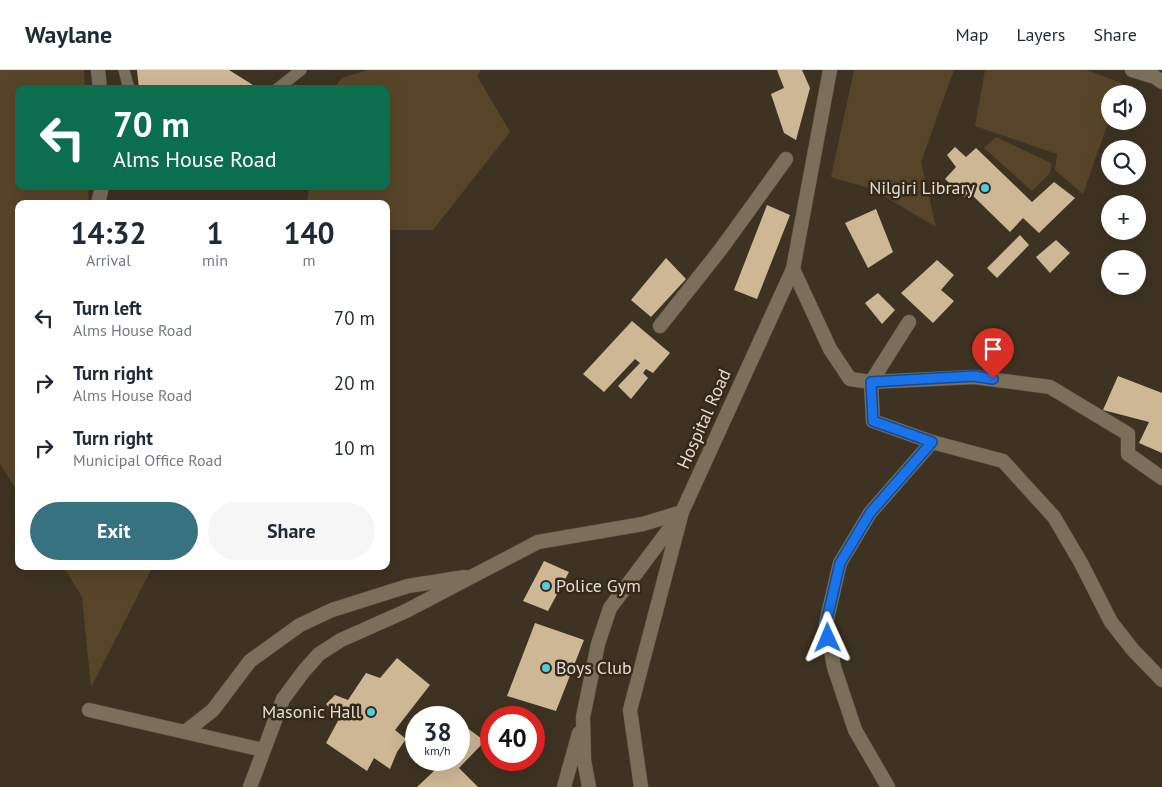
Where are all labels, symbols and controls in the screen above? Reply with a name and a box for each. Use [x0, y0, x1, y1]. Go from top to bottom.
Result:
text: Waylane [25, 19, 112, 50]
text: Map [956, 23, 988, 46]
text: Layers [1016, 23, 1065, 46]
text: Share [1093, 23, 1137, 46]
map controls [1101, 85, 1146, 295]
button: sound [1101, 85, 1146, 130]
text: 70 m [113, 101, 190, 147]
icon: left [30, 105, 95, 170]
button: search [1101, 140, 1146, 185]
text: Alms House Road [113, 145, 277, 173]
place label: Nilgiri Library [869, 176, 976, 199]
marker: Nilgiri Library [979, 182, 991, 194]
button: + [1101, 195, 1146, 240]
text: 14:32 [70, 213, 147, 252]
text: 1 [207, 213, 224, 252]
text: 140 [283, 213, 335, 252]
text: Arrival [86, 250, 131, 270]
text: min [202, 250, 228, 270]
text: m [303, 250, 316, 270]
button: − [1101, 250, 1146, 295]
text: Turn left [73, 296, 142, 320]
icon: left [30, 304, 58, 332]
text: 70 m [334, 306, 375, 330]
text: Alms House Road [73, 320, 192, 340]
pin [972, 328, 1014, 379]
icon: arrive [979, 335, 1007, 363]
text: Turn right [73, 361, 153, 385]
street label: Hospital Road [671, 365, 736, 472]
icon: right [30, 369, 58, 397]
text: 20 m [334, 371, 375, 395]
text: Alms House Road [73, 385, 192, 405]
text: Turn right [73, 426, 153, 450]
icon: right [30, 434, 58, 462]
text: 10 m [334, 436, 375, 460]
text: Municipal Office Road [73, 450, 222, 470]
button: Exit [30, 502, 198, 560]
button: Share [208, 502, 375, 560]
place label: Police Gym [556, 574, 641, 597]
marker: Police Gym [540, 580, 552, 592]
position arrow [801, 611, 853, 663]
place label: Boys Club [556, 656, 632, 679]
marker: Boys Club [540, 662, 552, 674]
place label: Masonic Hall [262, 700, 362, 723]
marker: Masonic Hall [365, 706, 377, 718]
speed limit sign: 40 [480, 706, 545, 771]
text: 38 [423, 716, 452, 748]
text: km/h [424, 743, 451, 758]

